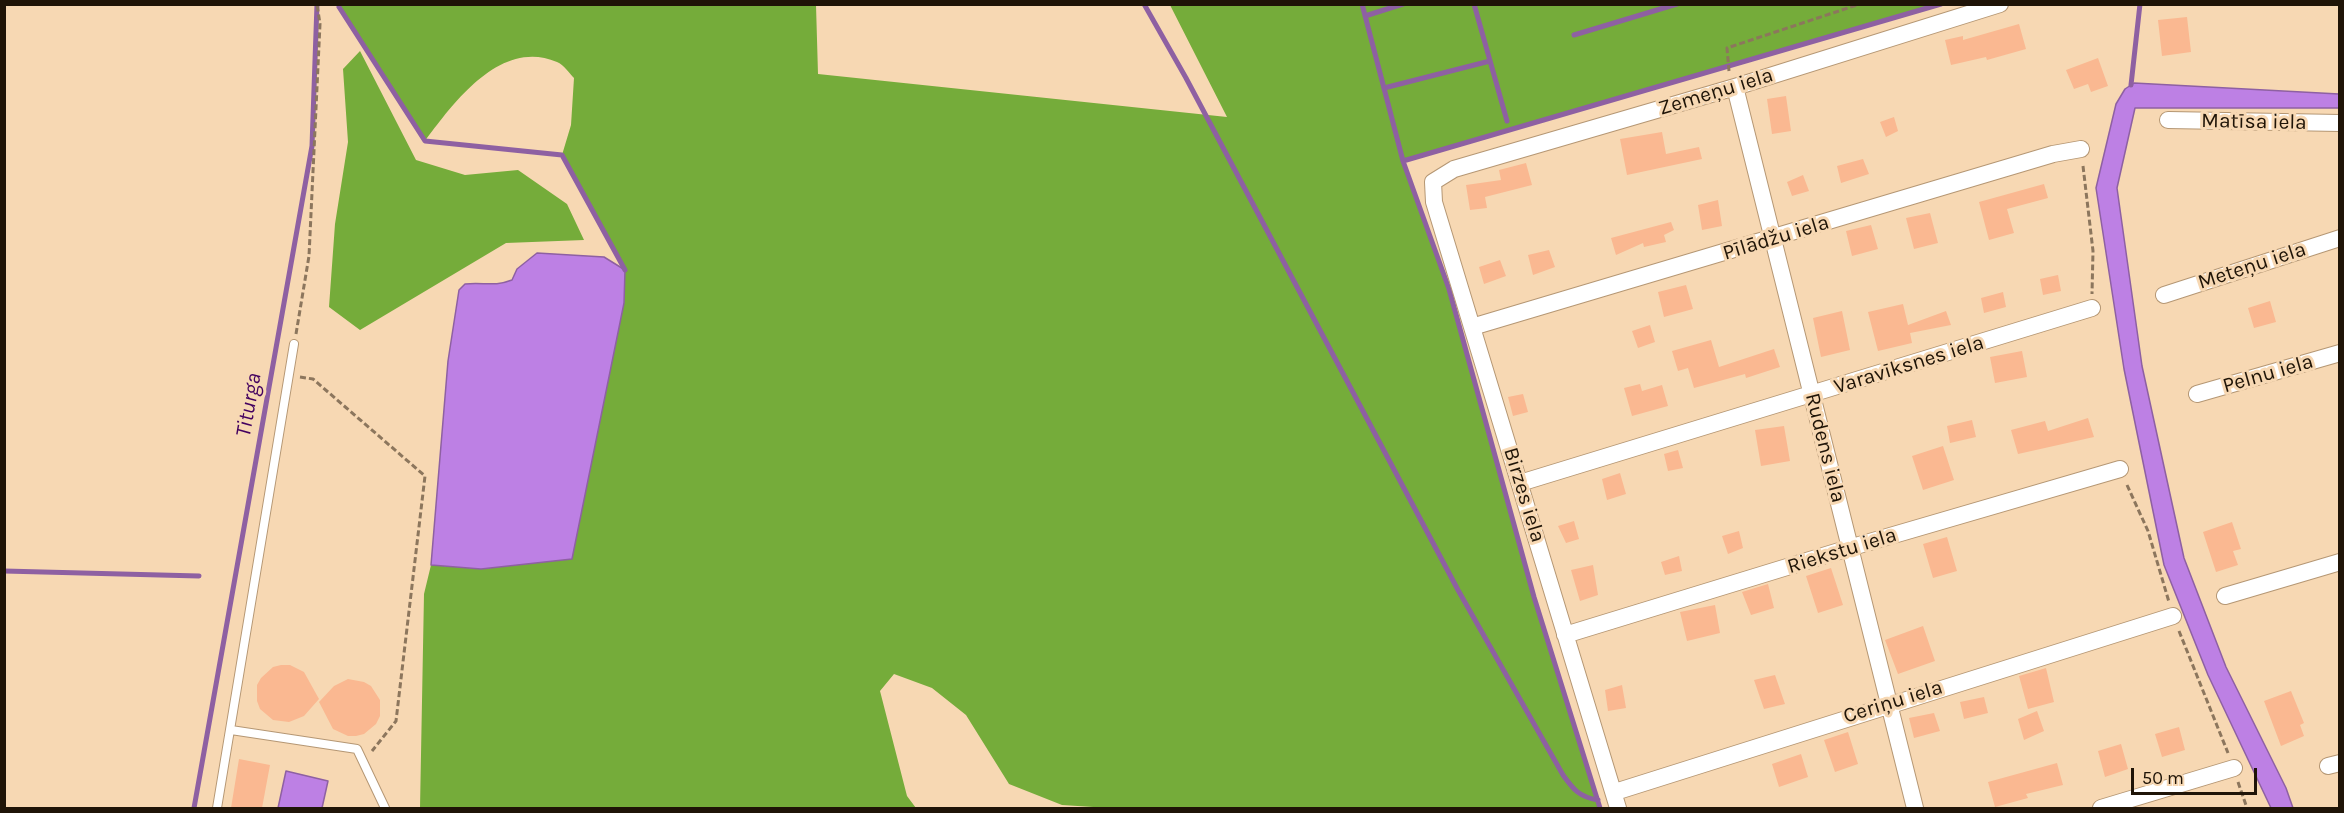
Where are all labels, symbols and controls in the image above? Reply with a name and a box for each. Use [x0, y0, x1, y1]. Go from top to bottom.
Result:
street label: Zemeņu iela [1656, 63, 1776, 121]
street label: Matīsa iela [2201, 108, 2307, 136]
street label: Pīlādžu iela [1720, 210, 1832, 266]
street label: Meteņu iela [2195, 237, 2309, 295]
street label: Varavīksnes iela [1831, 330, 1987, 400]
street label: Pelnu iela [2220, 349, 2316, 399]
water label: Titurga [230, 371, 268, 439]
street label: Rudens iela [1799, 391, 1851, 505]
street label: Birzes iela [1498, 444, 1550, 546]
street label: Riekstu iela [1784, 522, 1900, 580]
street label: Ceriņu iela [1840, 675, 1946, 729]
scale bar [2134, 756, 2260, 794]
text: 50 m [2142, 767, 2184, 789]

